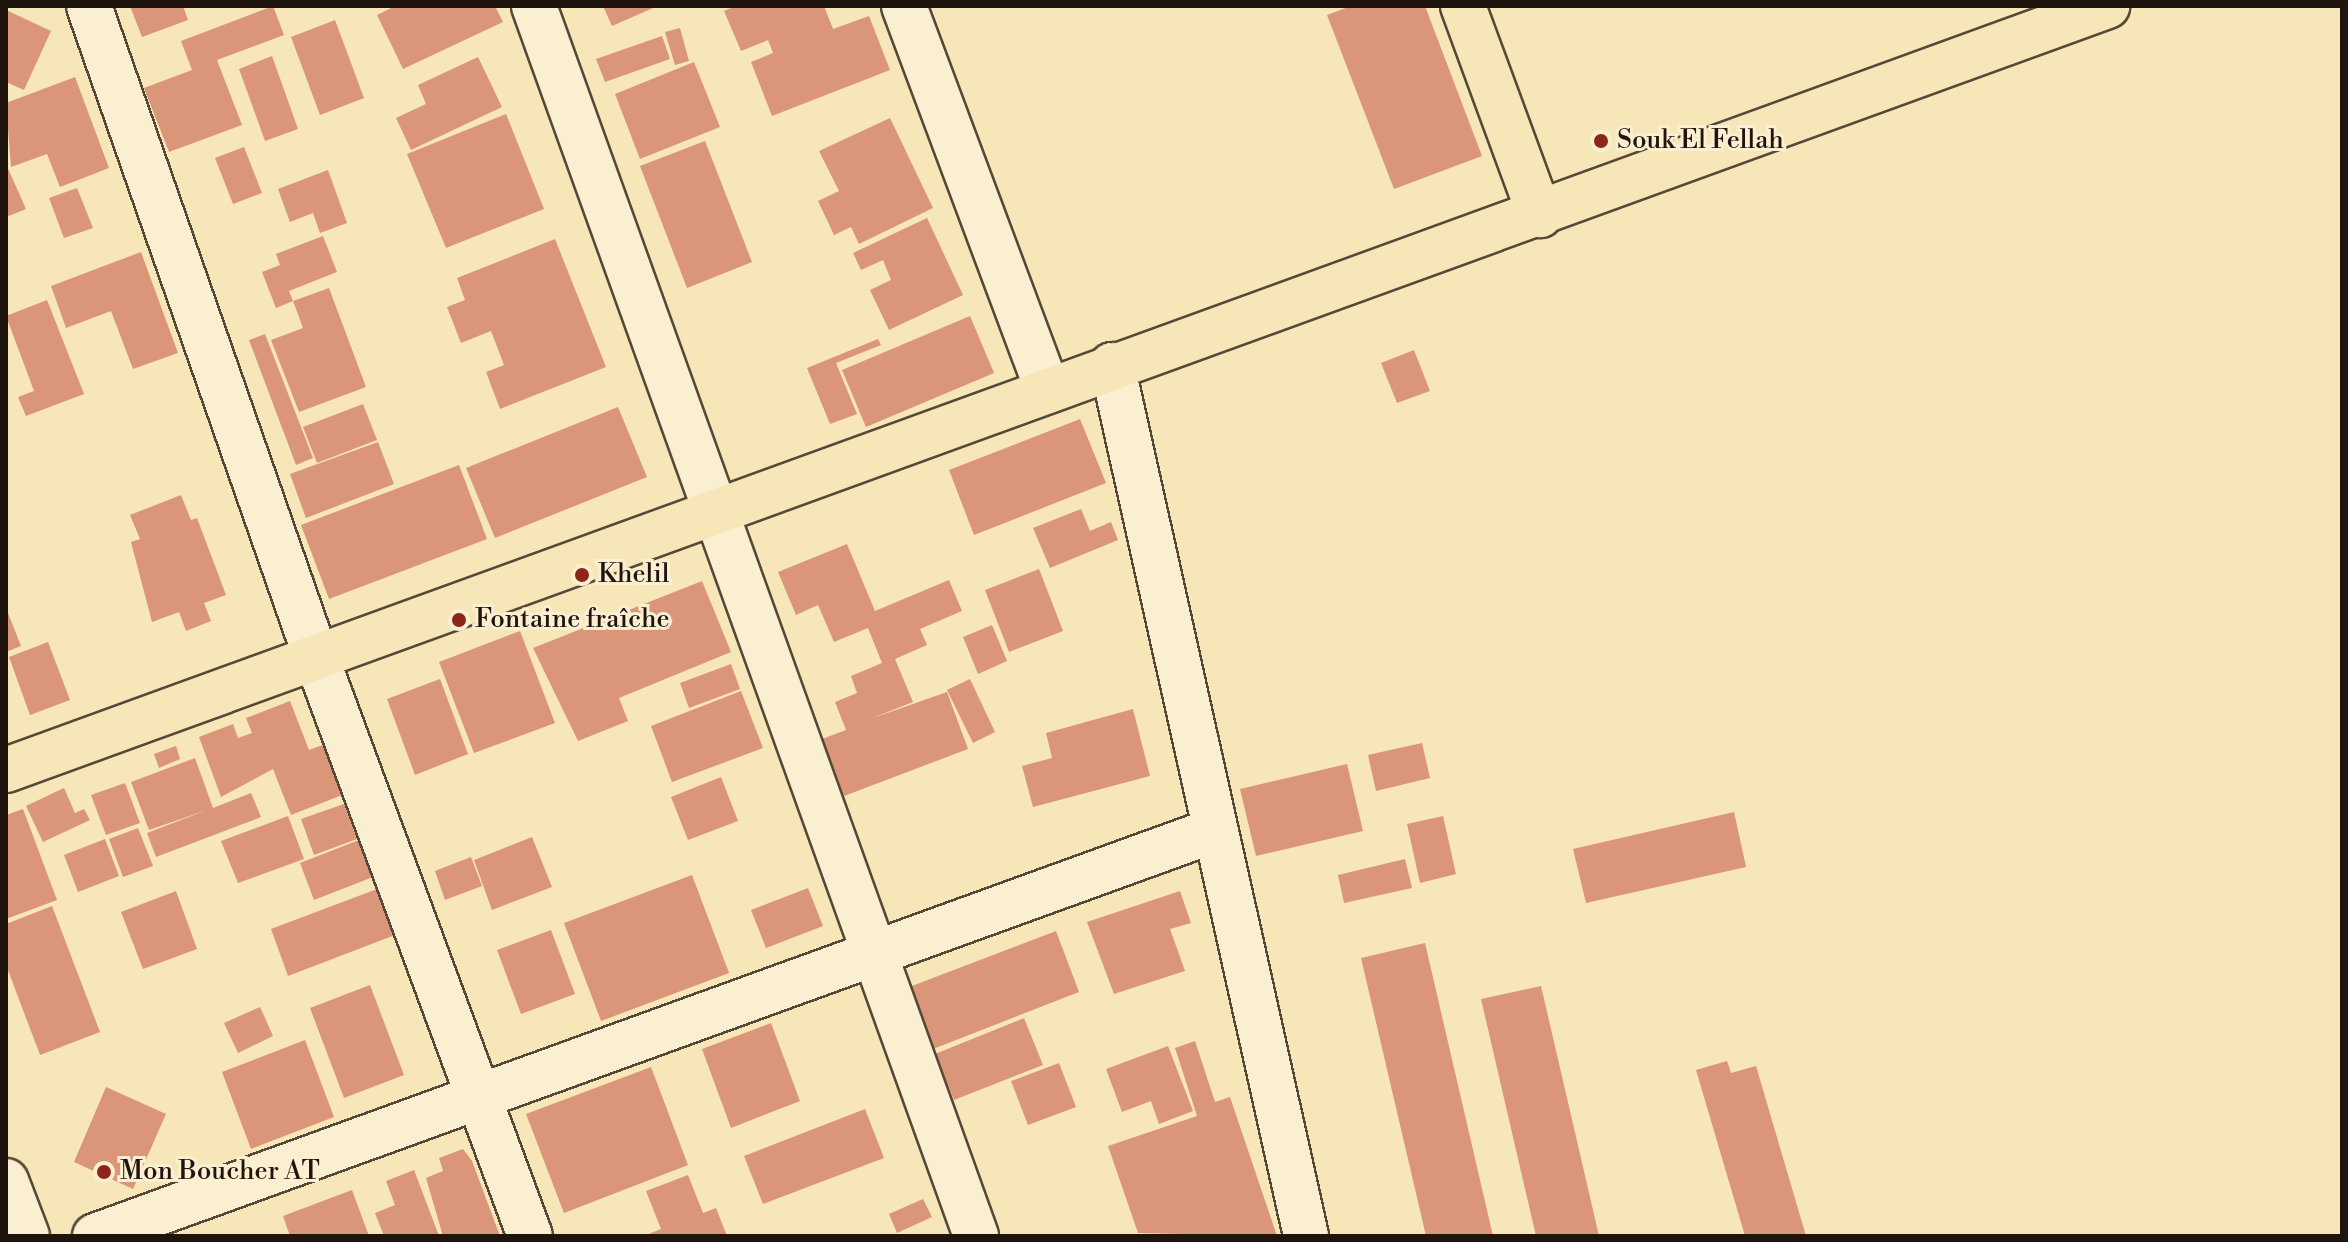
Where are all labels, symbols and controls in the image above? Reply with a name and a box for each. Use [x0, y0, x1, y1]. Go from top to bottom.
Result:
place label: Souk El Fellah [1617, 125, 1784, 157]
marker: Souk El Fellah [1592, 132, 1610, 150]
place label: Khelil [598, 559, 670, 591]
marker: Khelil [573, 566, 591, 584]
place label: Fontaine fraîche [475, 604, 670, 636]
marker: Fontaine fraîche [450, 611, 468, 629]
place label: Mon Boucher AT [120, 1156, 320, 1188]
marker: Mon Boucher AT [95, 1163, 113, 1181]

